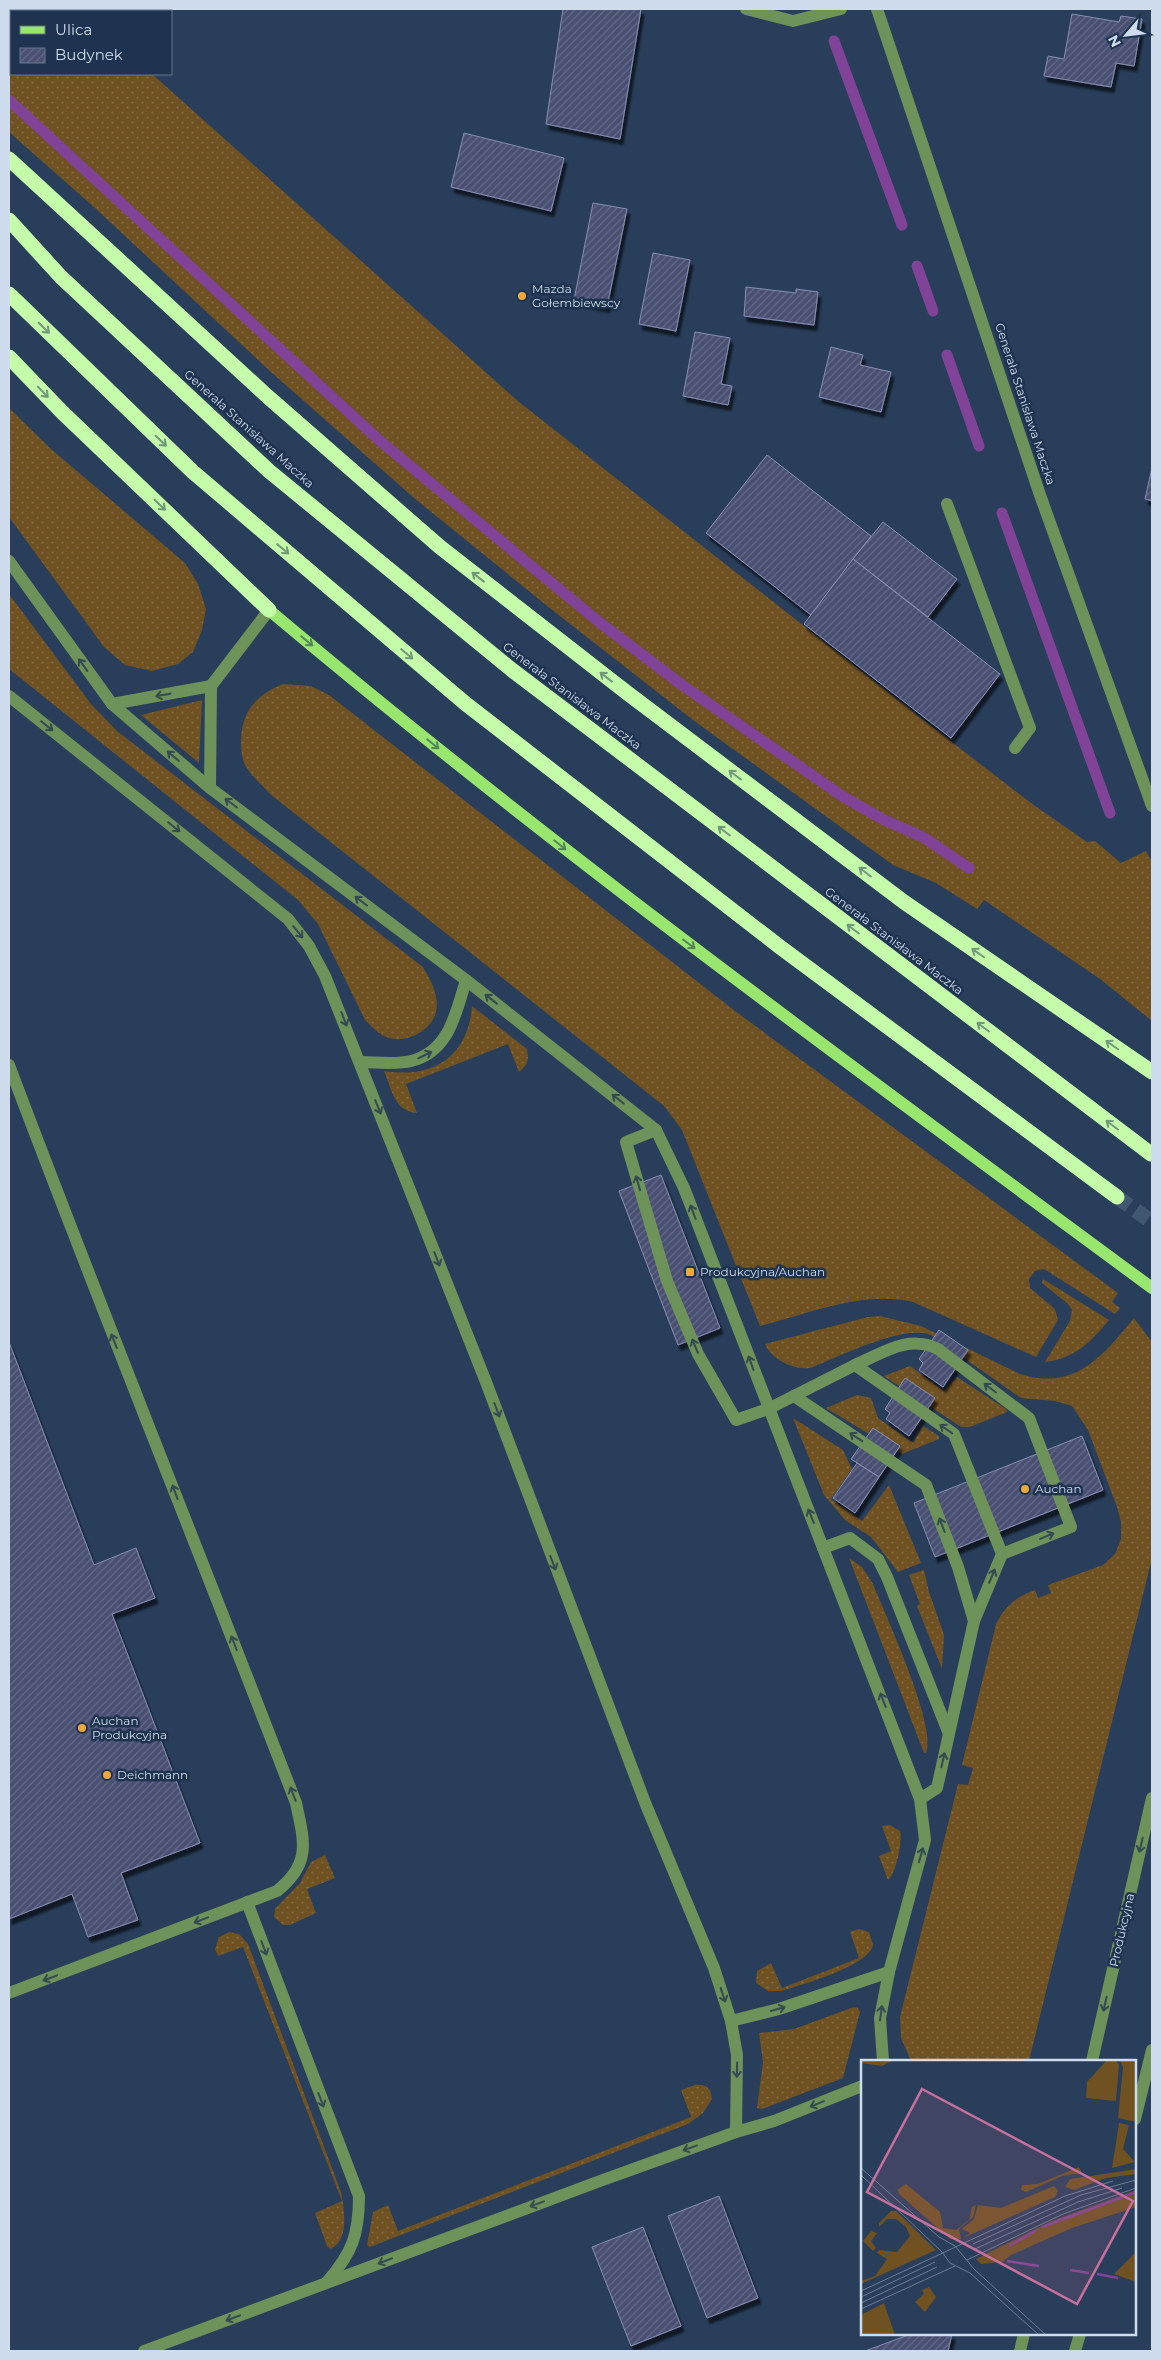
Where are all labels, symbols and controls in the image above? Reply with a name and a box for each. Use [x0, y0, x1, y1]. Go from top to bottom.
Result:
legend [10, 10, 172, 75]
north arrow [1101, 10, 1151, 60]
text: Ulica [55, 20, 92, 39]
text: N [1104, 32, 1125, 50]
text: Budynek [55, 45, 123, 64]
place label: Mazda Gołembiewscy [532, 281, 621, 310]
marker: Mazda Gołembiewscy [516, 290, 528, 302]
street label: Generała Stanisława Maczka [992, 321, 1059, 487]
one-way arrow [38, 322, 50, 334]
street label: Generała Stanisława Maczka [181, 366, 317, 491]
one-way arrow [37, 386, 49, 398]
one-way arrow [154, 435, 167, 447]
one-way arrow [153, 499, 166, 511]
one-way arrow [276, 543, 289, 554]
one-way arrow [472, 571, 485, 582]
one-way arrow [300, 636, 313, 647]
street label: Generała Stanisława Maczka [500, 639, 644, 753]
one-way arrow [400, 648, 413, 659]
one-way arrow [78, 658, 88, 672]
one-way arrow [600, 671, 613, 682]
one-way arrow [155, 691, 171, 700]
one-way arrow [40, 720, 53, 731]
one-way arrow [426, 739, 439, 750]
one-way arrow [167, 751, 180, 762]
one-way arrow [729, 769, 742, 780]
one-way arrow [225, 798, 238, 809]
one-way arrow [167, 822, 180, 833]
one-way arrow [718, 825, 731, 836]
one-way arrow [553, 840, 566, 851]
one-way arrow [859, 867, 872, 878]
street label: Generała Stanisława Maczka [822, 884, 966, 998]
one-way arrow [354, 896, 368, 906]
one-way arrow [847, 923, 860, 934]
one-way arrow [293, 925, 304, 938]
one-way arrow [682, 939, 696, 949]
one-way arrow [972, 948, 986, 958]
one-way arrow [484, 994, 498, 1004]
one-way arrow [340, 1010, 349, 1026]
one-way arrow [977, 1021, 990, 1032]
one-way arrow [1105, 1040, 1119, 1050]
one-way arrow [417, 1050, 432, 1059]
one-way arrow [612, 1094, 625, 1105]
one-way arrow [375, 1100, 384, 1115]
one-way arrow [1105, 1120, 1119, 1130]
one-way arrow [633, 1176, 643, 1192]
one-way arrow [688, 1204, 697, 1220]
one-way arrow [433, 1251, 442, 1266]
place label: Produkcyjna/Auchan [700, 1264, 825, 1279]
marker: Produkcyjna/Auchan [684, 1266, 696, 1278]
one-way arrow [109, 1334, 119, 1349]
one-way arrow [689, 1339, 699, 1354]
one-way arrow [746, 1356, 755, 1371]
one-way arrow [984, 1383, 997, 1394]
one-way arrow [492, 1402, 502, 1417]
one-way arrow [939, 1424, 953, 1434]
one-way arrow [849, 1431, 863, 1442]
place label: Auchan [1035, 1481, 1082, 1496]
marker: Auchan [1019, 1483, 1031, 1495]
one-way arrow [170, 1485, 179, 1500]
one-way arrow [806, 1509, 815, 1524]
one-way arrow [937, 1518, 946, 1533]
one-way arrow [1039, 1531, 1054, 1540]
one-way arrow [549, 1554, 558, 1570]
one-way arrow [989, 1569, 998, 1584]
one-way arrow [229, 1636, 238, 1651]
one-way arrow [877, 1693, 886, 1708]
place label: Auchan Produkcyjna [92, 1713, 167, 1742]
marker: Auchan Produkcyjna [76, 1722, 88, 1734]
one-way arrow [939, 1753, 948, 1769]
place label: Deichmann [117, 1767, 188, 1782]
marker: Deichmann [101, 1769, 113, 1781]
one-way arrow [288, 1787, 297, 1803]
one-way arrow [1136, 1837, 1145, 1853]
one-way arrow [916, 1848, 926, 1864]
street label: Produkcyjna [1106, 1892, 1137, 1968]
one-way arrow [194, 1916, 210, 1925]
one-way arrow [260, 1939, 269, 1955]
one-way arrow [42, 1974, 58, 1983]
one-way arrow [718, 1986, 728, 2002]
one-way arrow [1100, 1995, 1109, 2011]
one-way arrow [770, 2004, 786, 2014]
one-way arrow [877, 2005, 887, 2021]
inset map [861, 2060, 1136, 2335]
one-way arrow [732, 2061, 742, 2077]
one-way arrow [317, 2092, 326, 2107]
one-way arrow [810, 2100, 825, 2109]
one-way arrow [683, 2144, 698, 2153]
one-way arrow [530, 2200, 545, 2209]
one-way arrow [378, 2257, 393, 2266]
one-way arrow [226, 2314, 241, 2323]

